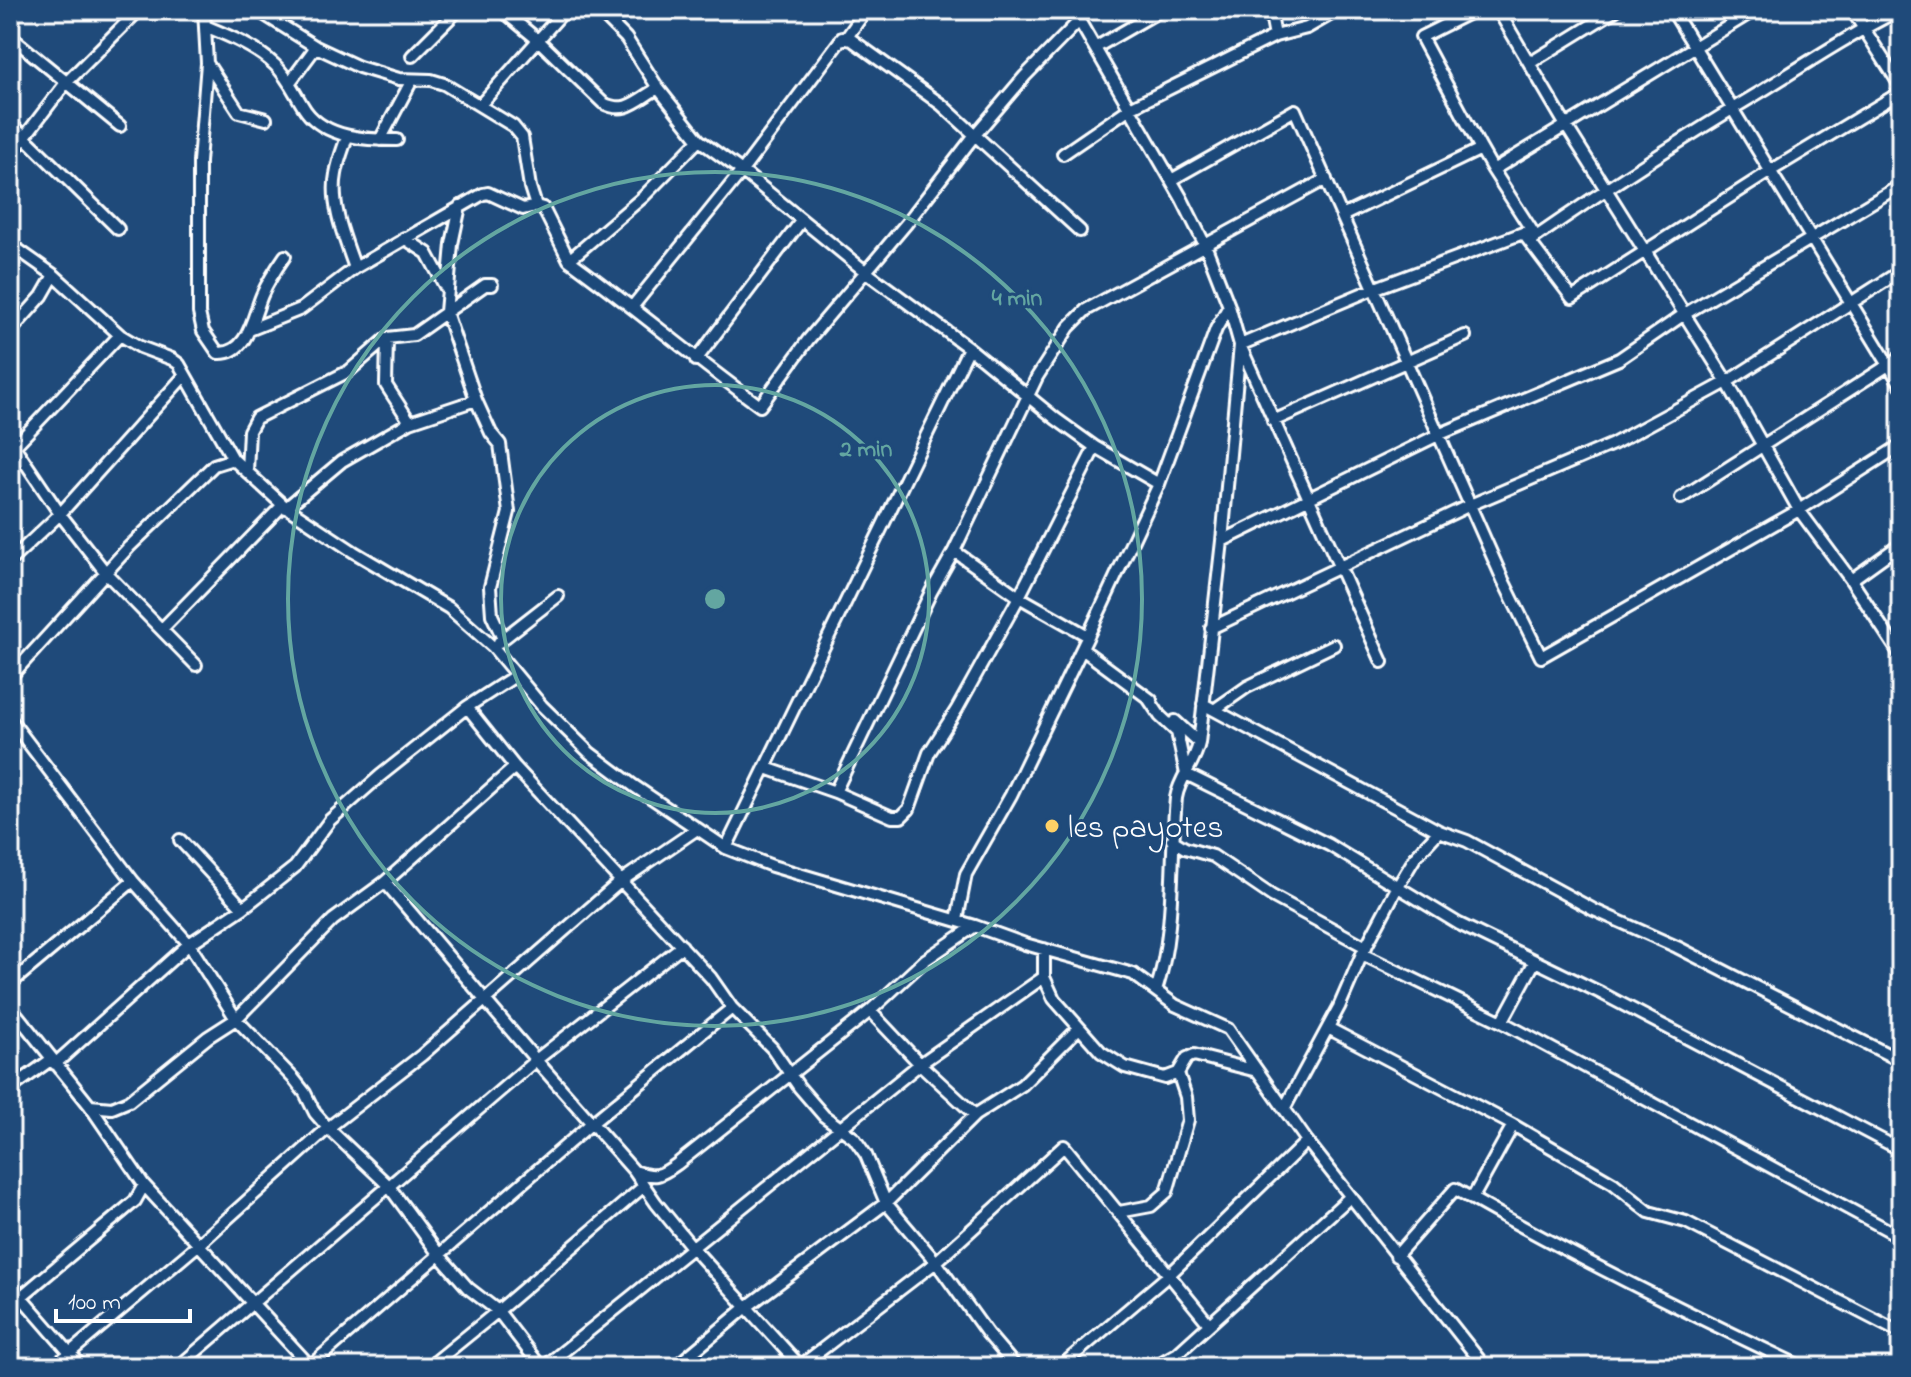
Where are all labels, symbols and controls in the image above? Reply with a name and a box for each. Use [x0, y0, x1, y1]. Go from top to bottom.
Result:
text: 4 min [992, 282, 1042, 317]
text: 2 min [839, 433, 893, 468]
centre of rings [701, 585, 729, 613]
place label: les payotes [1068, 806, 1223, 853]
marker: les payotes [1043, 817, 1061, 835]
scale bar [56, 1273, 190, 1323]
text: 100 m [68, 1286, 121, 1321]

